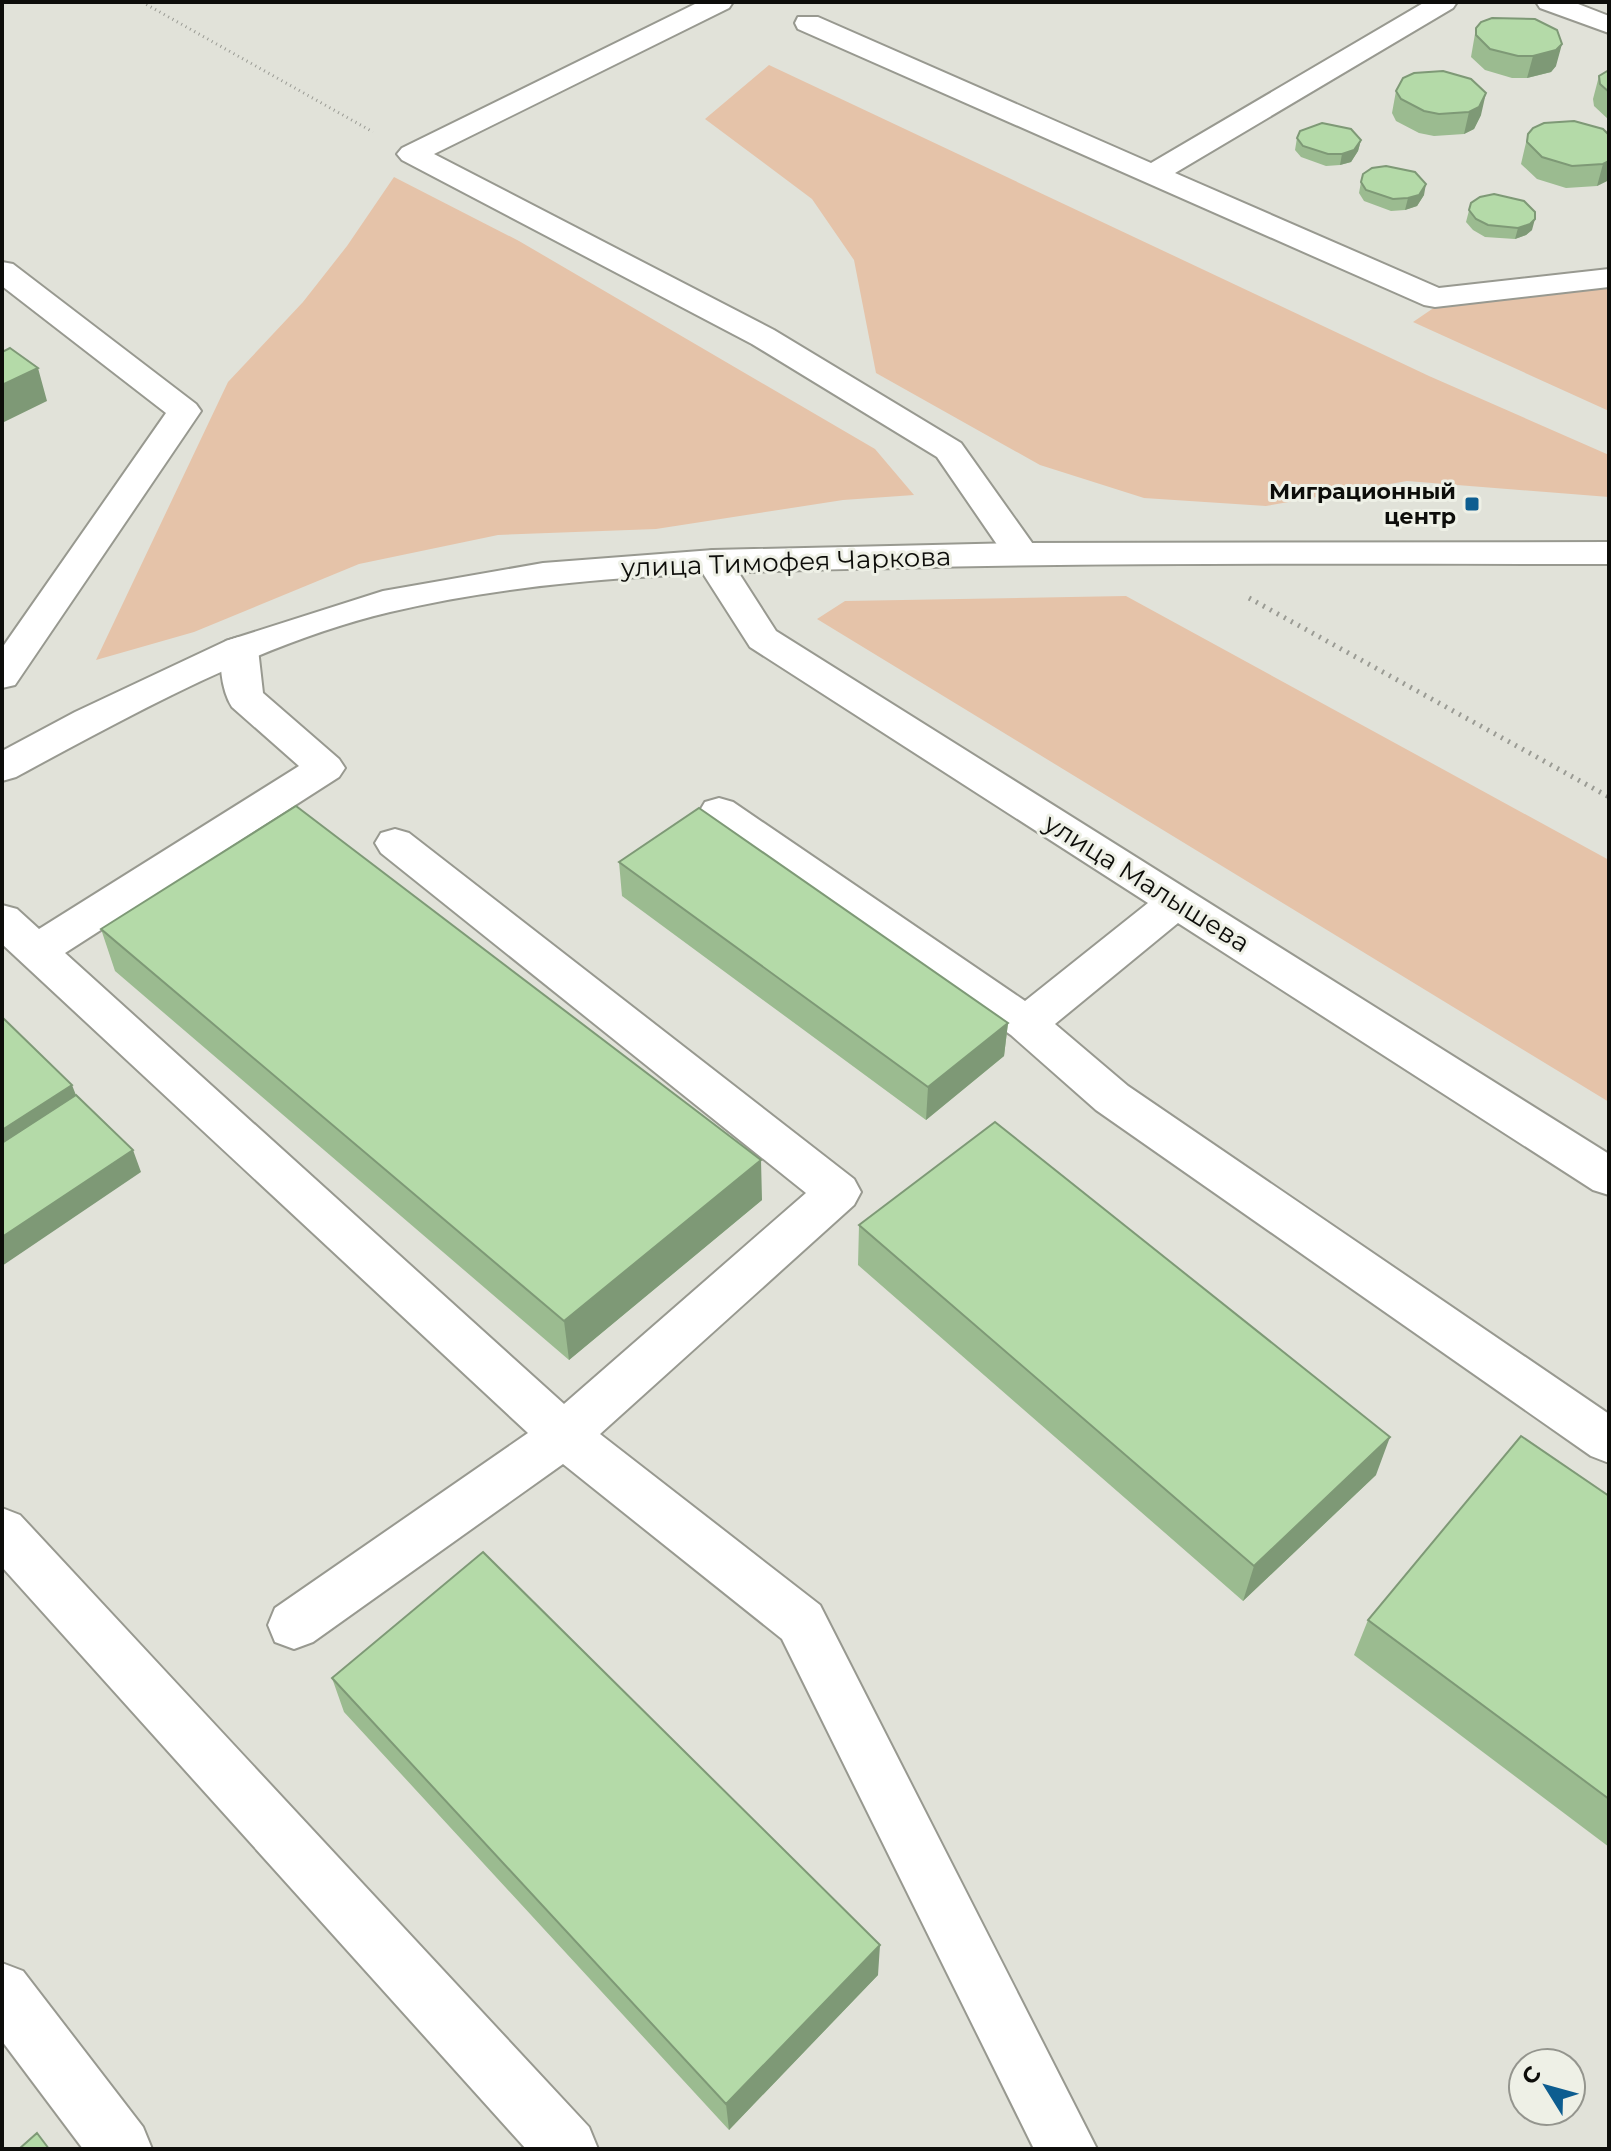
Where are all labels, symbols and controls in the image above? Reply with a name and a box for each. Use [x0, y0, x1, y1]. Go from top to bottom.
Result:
place label: Миграционный центр [1269, 478, 1456, 530]
marker: Миграционный центр [1463, 495, 1481, 513]
street label: улица Тимофея Чаркова [619, 540, 952, 584]
street label: улица Малышева [1038, 806, 1256, 959]
north arrow [1507, 2047, 1587, 2127]
text: С [1516, 2061, 1547, 2090]

